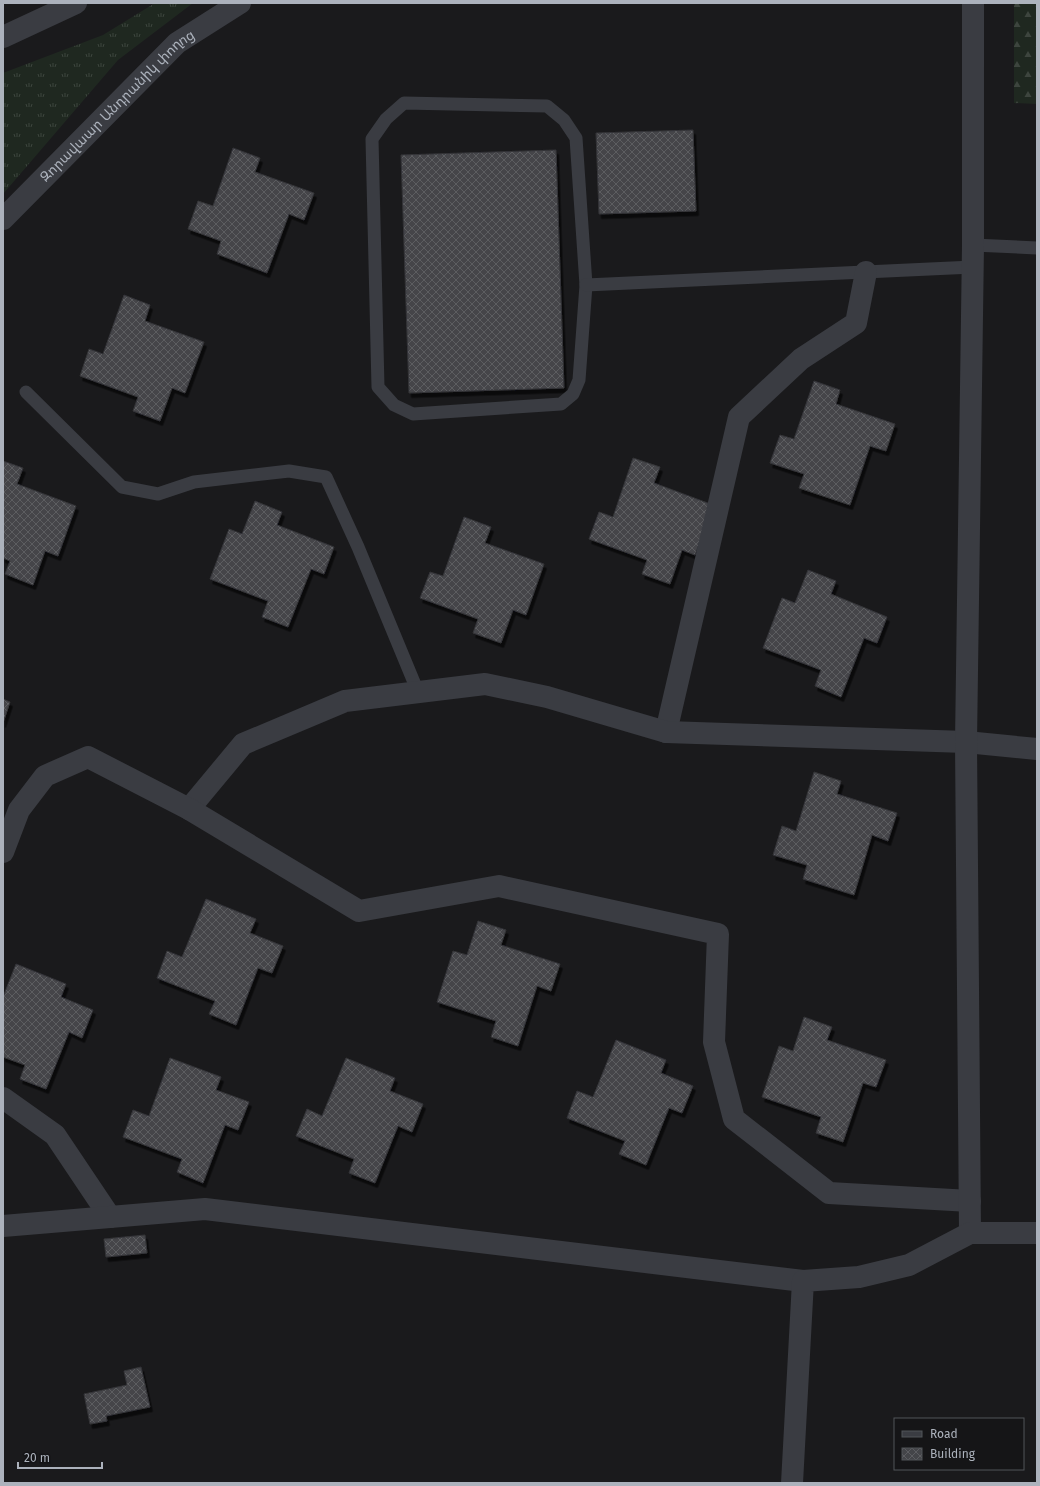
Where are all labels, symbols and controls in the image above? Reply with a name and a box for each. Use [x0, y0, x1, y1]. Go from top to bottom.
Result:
street label: Զորավաար Անդրանիկ փողոց [36, 26, 197, 185]
legend [894, 1418, 1024, 1470]
text: Road [930, 1427, 958, 1441]
scale bar [18, 1444, 102, 1470]
text: Building [930, 1447, 976, 1461]
text: 20 m [24, 1451, 50, 1465]

